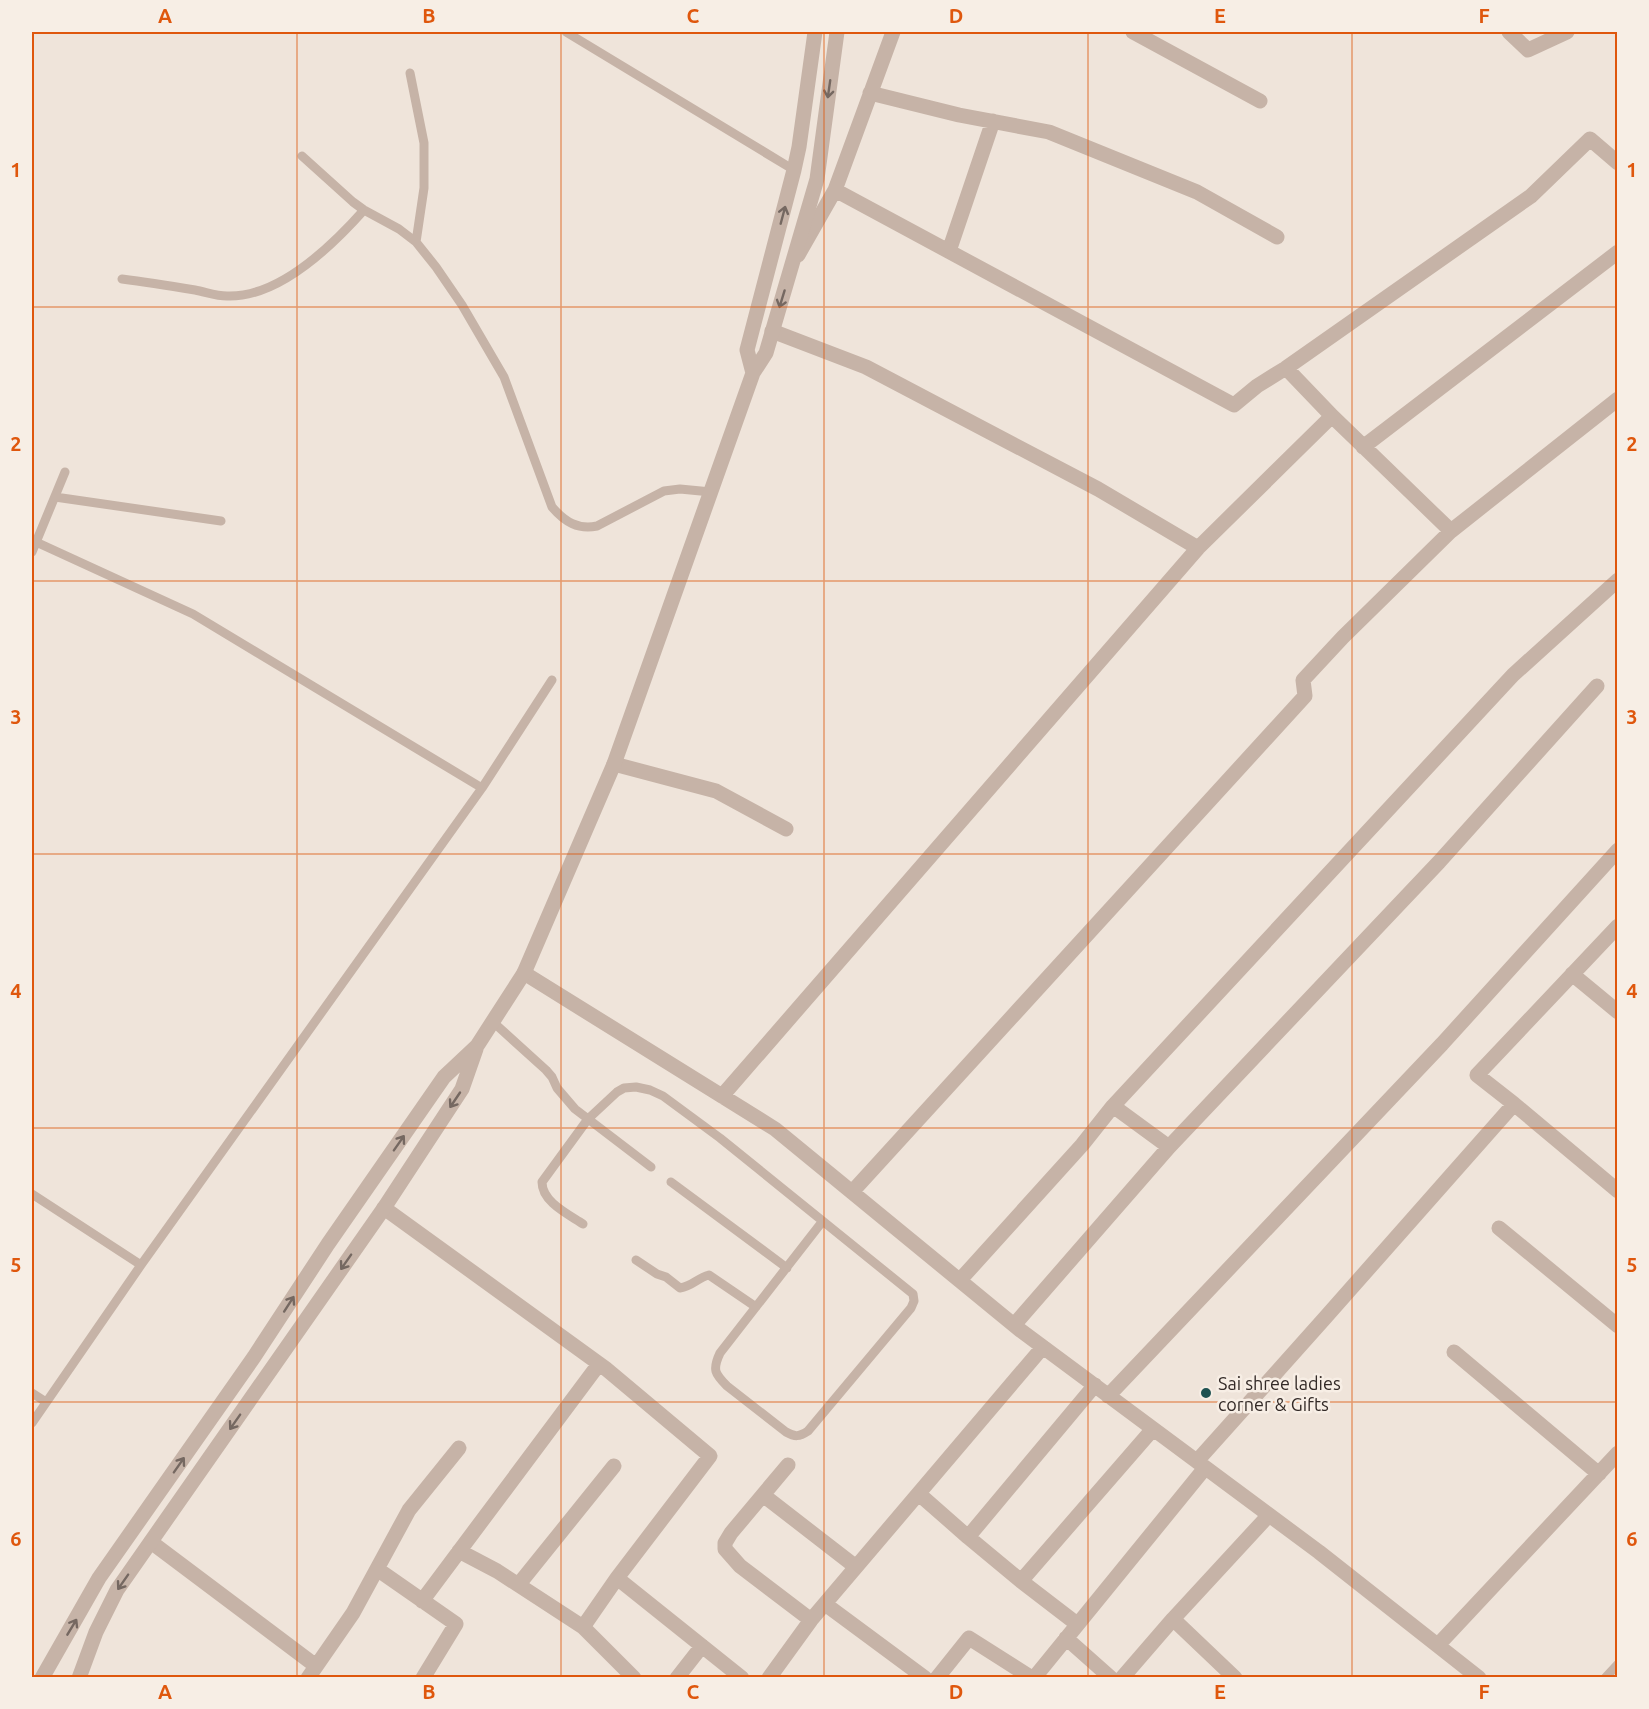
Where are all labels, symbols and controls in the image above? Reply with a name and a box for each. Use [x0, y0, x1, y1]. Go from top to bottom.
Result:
text: A [158, 4, 172, 27]
text: B [422, 4, 436, 27]
text: C [687, 4, 700, 27]
text: D [949, 4, 963, 27]
text: E [1214, 4, 1226, 27]
text: F [1478, 4, 1490, 27]
one-way arrow [824, 79, 835, 99]
text: 1 [10, 158, 22, 181]
text: 1 [1626, 158, 1638, 181]
one-way arrow [777, 206, 789, 225]
one-way arrow [775, 290, 786, 309]
text: 2 [10, 432, 22, 455]
text: 2 [1626, 432, 1638, 455]
text: 3 [10, 705, 22, 728]
text: 3 [1626, 705, 1638, 728]
text: 4 [10, 979, 22, 1002]
text: 4 [1626, 979, 1638, 1002]
one-way arrow [449, 1092, 461, 1108]
one-way arrow [393, 1135, 405, 1151]
text: 5 [10, 1253, 22, 1276]
text: 5 [1626, 1253, 1638, 1276]
one-way arrow [340, 1254, 352, 1270]
one-way arrow [284, 1296, 296, 1313]
place label: Sai shree ladies corner & Gifts [1218, 1373, 1341, 1414]
marker: Sai shree ladies corner & Gifts [1199, 1386, 1213, 1400]
one-way arrow [229, 1414, 241, 1430]
one-way arrow [173, 1457, 185, 1473]
text: 6 [10, 1527, 22, 1550]
text: 6 [1626, 1527, 1638, 1550]
one-way arrow [117, 1573, 129, 1590]
one-way arrow [66, 1619, 78, 1636]
text: A [158, 1680, 172, 1703]
text: B [422, 1680, 436, 1703]
text: C [687, 1680, 700, 1703]
text: D [949, 1680, 963, 1703]
text: E [1214, 1680, 1226, 1703]
text: F [1478, 1680, 1490, 1703]

